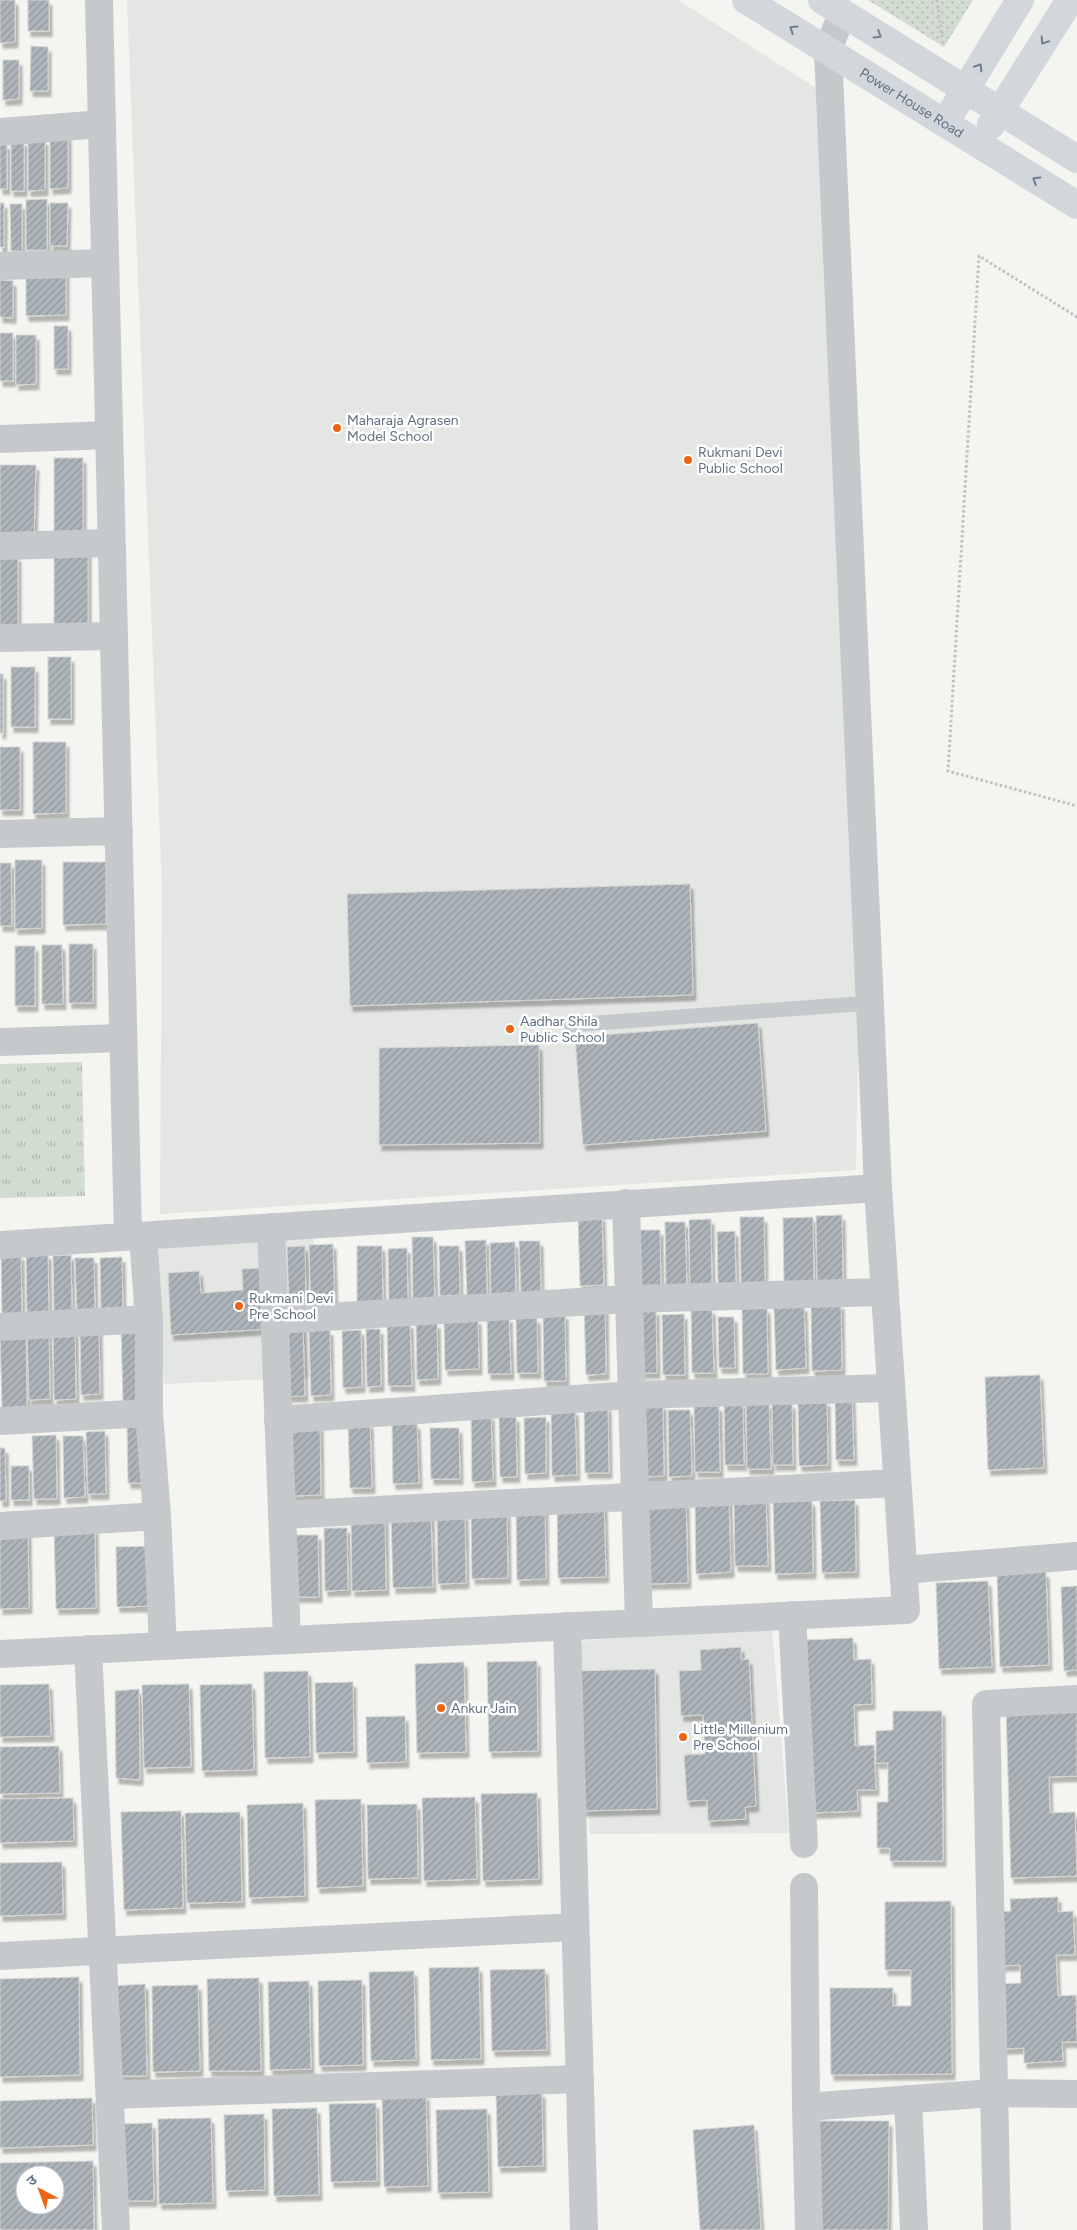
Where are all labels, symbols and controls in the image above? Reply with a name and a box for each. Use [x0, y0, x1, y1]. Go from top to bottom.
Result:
one-way arrow [790, 26, 799, 36]
one-way arrow [872, 28, 881, 38]
one-way arrow [1041, 36, 1050, 45]
one-way arrow [973, 63, 983, 72]
street label: Power House Road [857, 64, 967, 141]
one-way arrow [1032, 176, 1041, 186]
place label: Maharaja Agrasen Model School [347, 412, 459, 445]
marker: Maharaja Agrasen Model School [331, 422, 343, 434]
place label: Rukmani Devi Public School [698, 444, 783, 477]
marker: Rukmani Devi Public School [682, 454, 694, 466]
place label: Aadhar Shila Public School [520, 1013, 605, 1046]
marker: Aadhar Shila Public School [504, 1023, 516, 1035]
place label: Rukmani Devi Pre School [249, 1290, 334, 1323]
marker: Rukmani Devi Pre School [233, 1300, 245, 1312]
place label: Ankur Jain [451, 1700, 517, 1717]
marker: Ankur Jain [435, 1702, 447, 1714]
place label: Little Millenium Pre School [693, 1721, 788, 1754]
marker: Little Millenium Pre School [677, 1731, 689, 1743]
north arrow [15, 2165, 65, 2215]
text: उ [23, 2171, 41, 2190]

